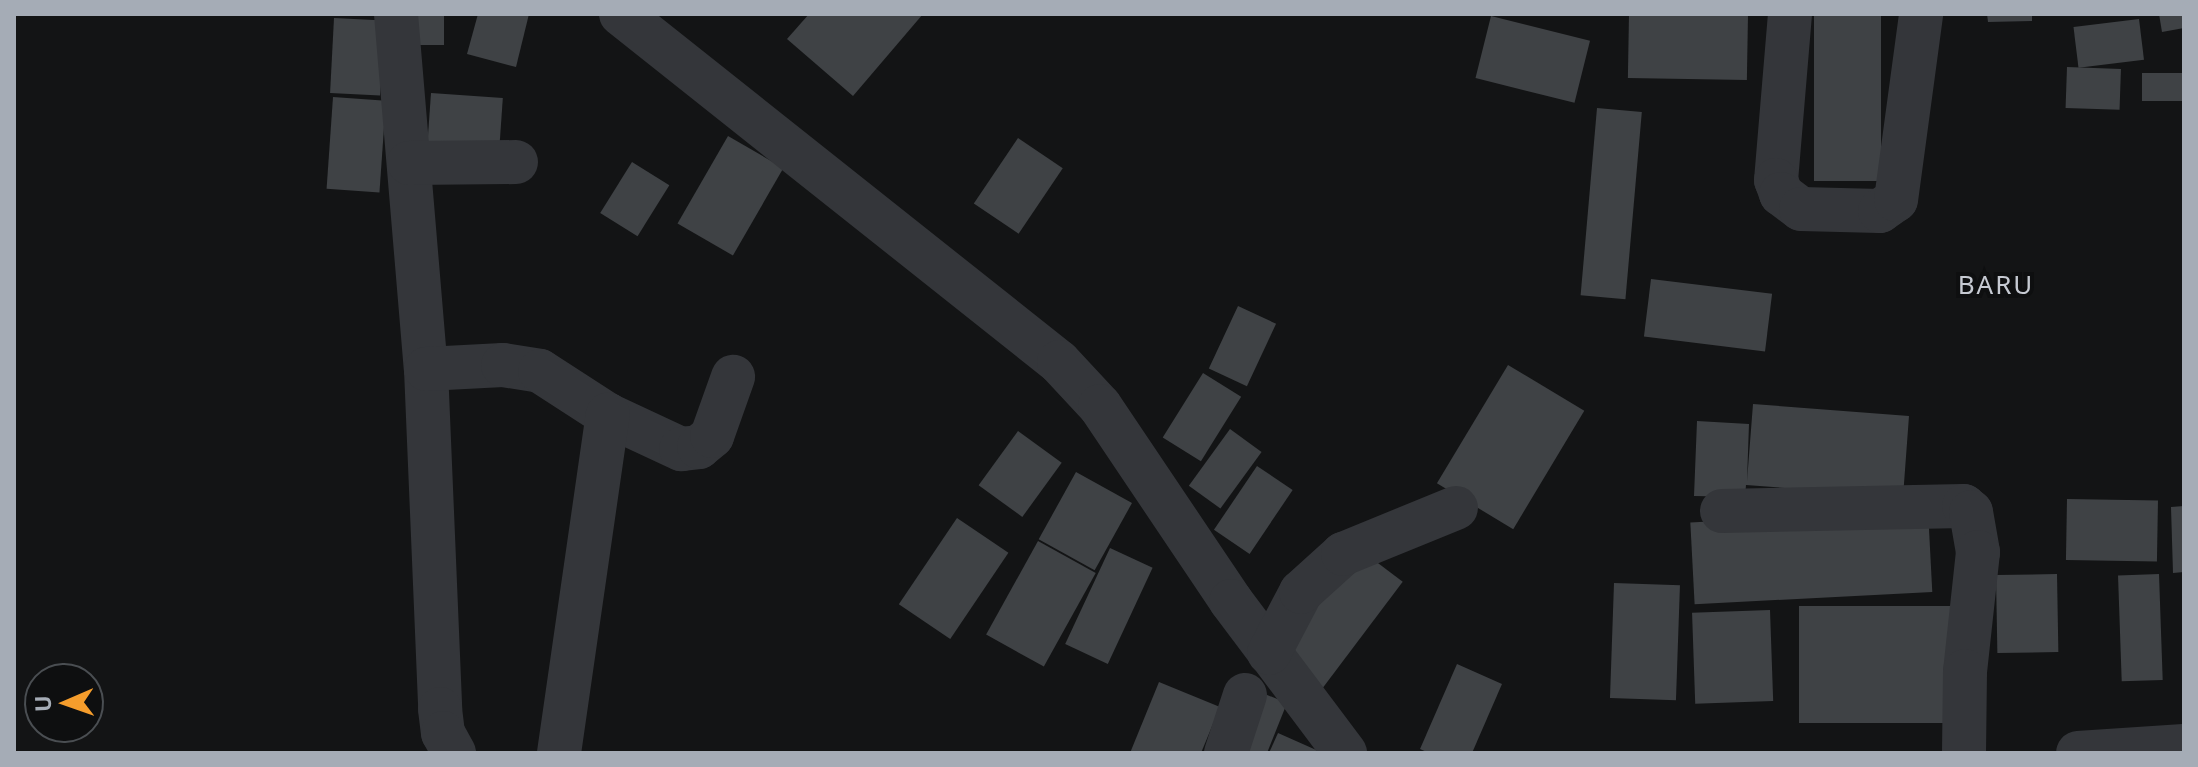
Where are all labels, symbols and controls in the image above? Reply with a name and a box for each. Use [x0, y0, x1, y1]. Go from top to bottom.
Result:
district label: BARU [1958, 269, 2034, 301]
north arrow [24, 663, 104, 743]
text: U [27, 695, 57, 713]

